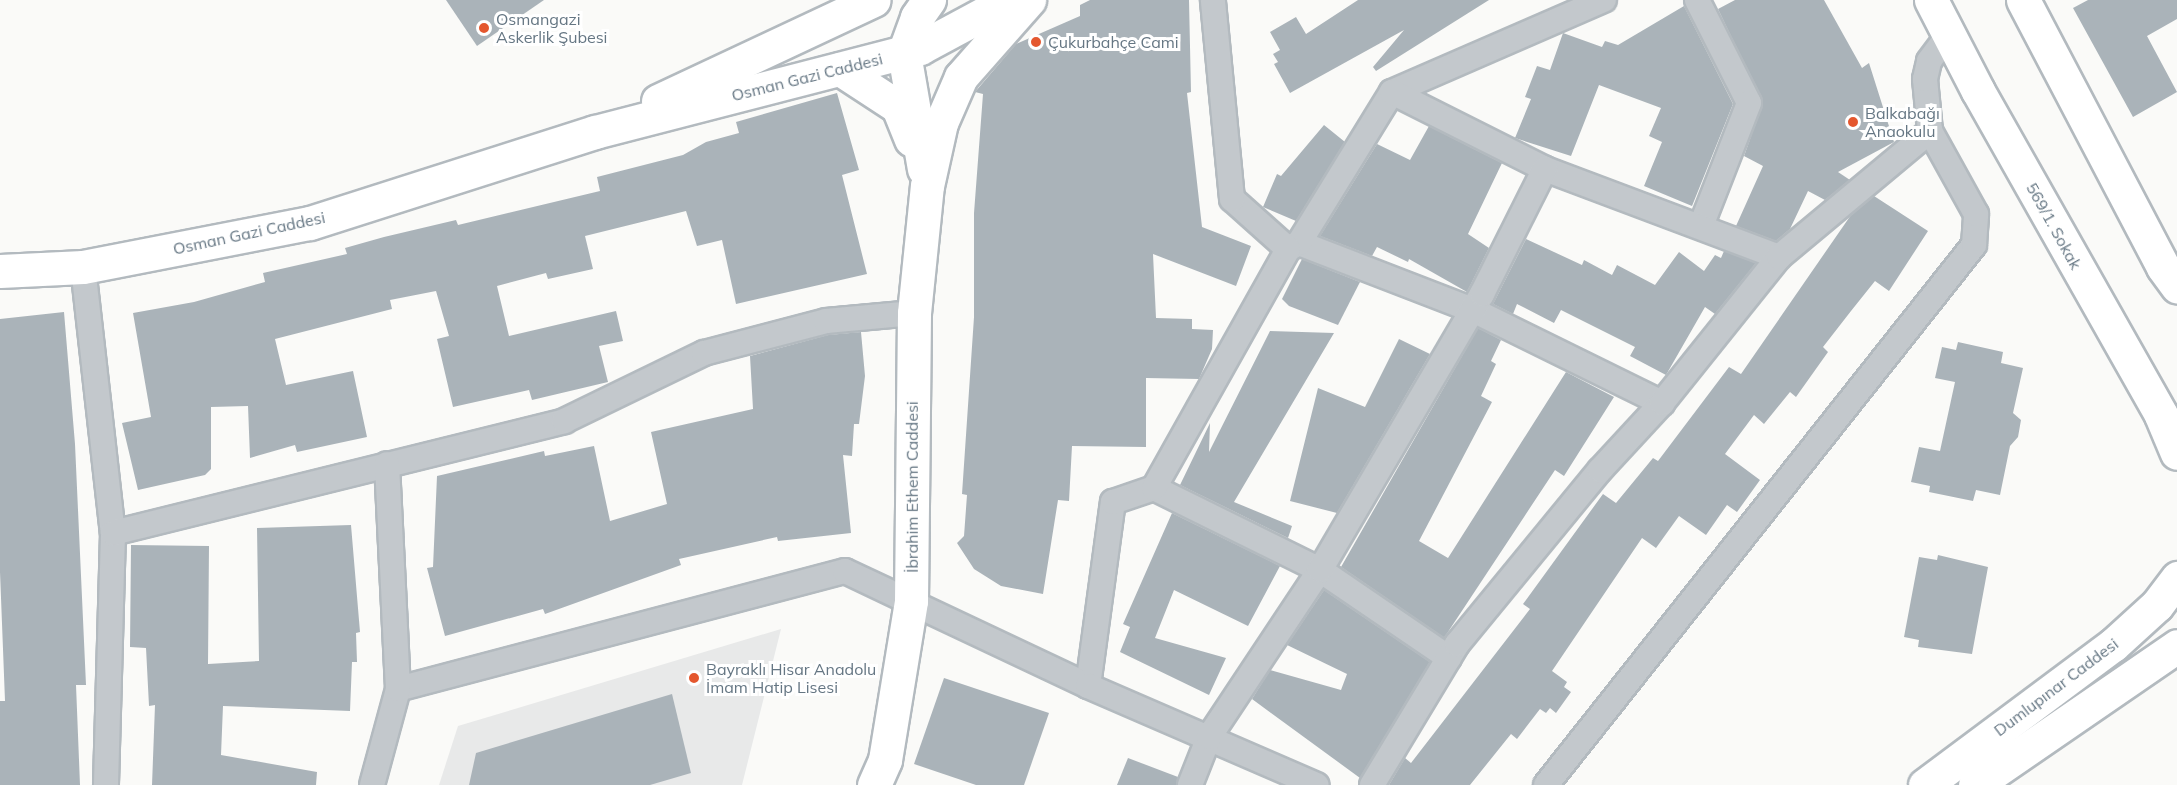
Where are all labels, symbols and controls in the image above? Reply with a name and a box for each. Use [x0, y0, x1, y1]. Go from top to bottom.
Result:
place label: Osmangazi Askerlik Şubesi [496, 9, 607, 47]
marker: Osmangazi Askerlik Şubesi [477, 21, 491, 35]
place label: Çukurbahçe Cami [1048, 32, 1179, 52]
marker: Çukurbahçe Cami [1029, 35, 1043, 49]
street label: Osman Gazi Caddesi [729, 49, 885, 105]
place label: Balkabağı Anaokulu [1865, 103, 1940, 141]
marker: Balkabağı Anaokulu [1846, 115, 1860, 129]
street label: 569/1. Sokak [2022, 179, 2086, 273]
street label: Osman Gazi Caddesi [171, 207, 327, 259]
street label: İbrahim Ethem Caddesi [902, 401, 922, 573]
street label: Dumlupınar Caddesi [1990, 634, 2122, 740]
place label: Bayraklı Hisar Anadolu İmam Hatip Lisesi [706, 659, 876, 697]
marker: Bayraklı Hisar Anadolu İmam Hatip Lisesi [687, 671, 701, 685]

